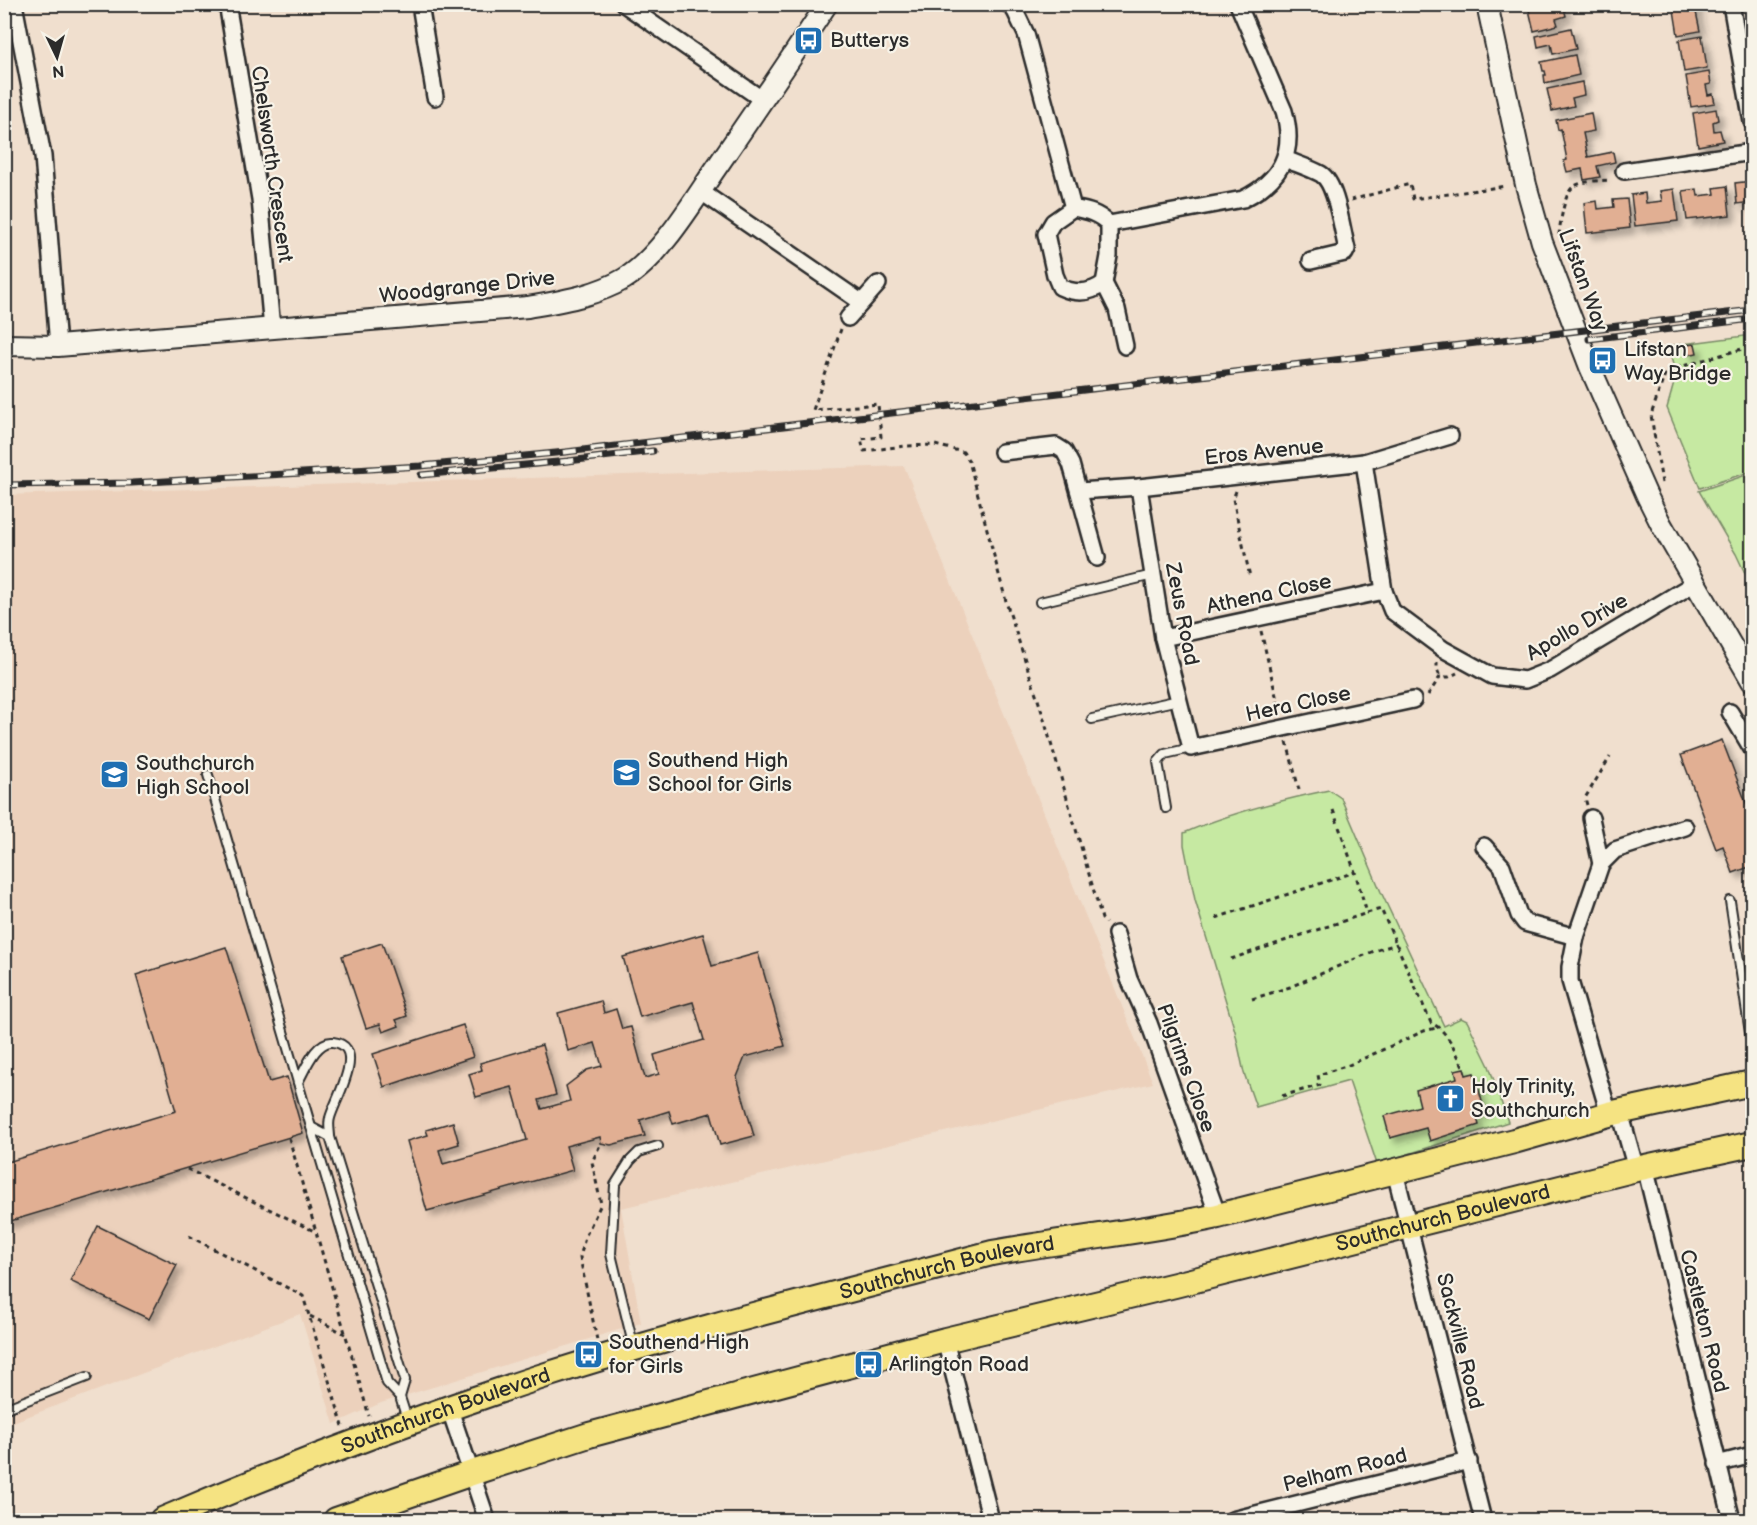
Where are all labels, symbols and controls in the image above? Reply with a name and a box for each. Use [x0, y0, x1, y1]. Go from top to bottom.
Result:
bus stop icon: Butterys [793, 24, 825, 56]
north arrow [27, 27, 87, 87]
place label: Butterys [830, 28, 909, 53]
text: N [51, 60, 65, 80]
street label: Chelsworth Crescent [246, 64, 298, 264]
street label: Lifstan Way [1553, 225, 1613, 335]
street label: Woodgrange Drive [378, 265, 556, 309]
place label: Lifstan Way Bridge [1624, 337, 1731, 386]
bus stop icon: Lifstan Way Bridge [1587, 345, 1619, 377]
street label: Eros Avenue [1203, 433, 1325, 471]
street label: Zeus Road [1160, 560, 1204, 667]
street label: Athena Close [1204, 569, 1334, 619]
street label: Apollo Drive [1522, 588, 1632, 666]
street label: Hera Close [1243, 681, 1353, 727]
place label: Southend High School for Girls [648, 748, 792, 797]
place label: Southchurch High School [136, 751, 255, 800]
school or university icon: Southend High School for Girls [611, 756, 643, 788]
school or university icon: Southchurch High School [99, 759, 131, 791]
street label: Pilgrims Close [1151, 1000, 1221, 1136]
place label: Holy Trinity, Southchurch [1471, 1074, 1590, 1123]
church icon: Holy Trinity, Southchurch [1434, 1082, 1466, 1114]
street label: Southchurch Boulevard [1333, 1179, 1553, 1257]
street label: Southchurch Boulevard [837, 1230, 1056, 1305]
street label: Castleton Road [1674, 1247, 1734, 1395]
street label: Sackville Road [1431, 1270, 1489, 1412]
place label: Southend High for Girls [609, 1330, 749, 1379]
bus stop icon: Southend High for Girls [572, 1338, 604, 1370]
bus stop icon: Arlington Road [852, 1348, 884, 1380]
place label: Arlington Road [889, 1352, 1029, 1377]
street label: Southchurch Boulevard [337, 1362, 553, 1459]
street label: Pelham Road [1280, 1443, 1410, 1497]

